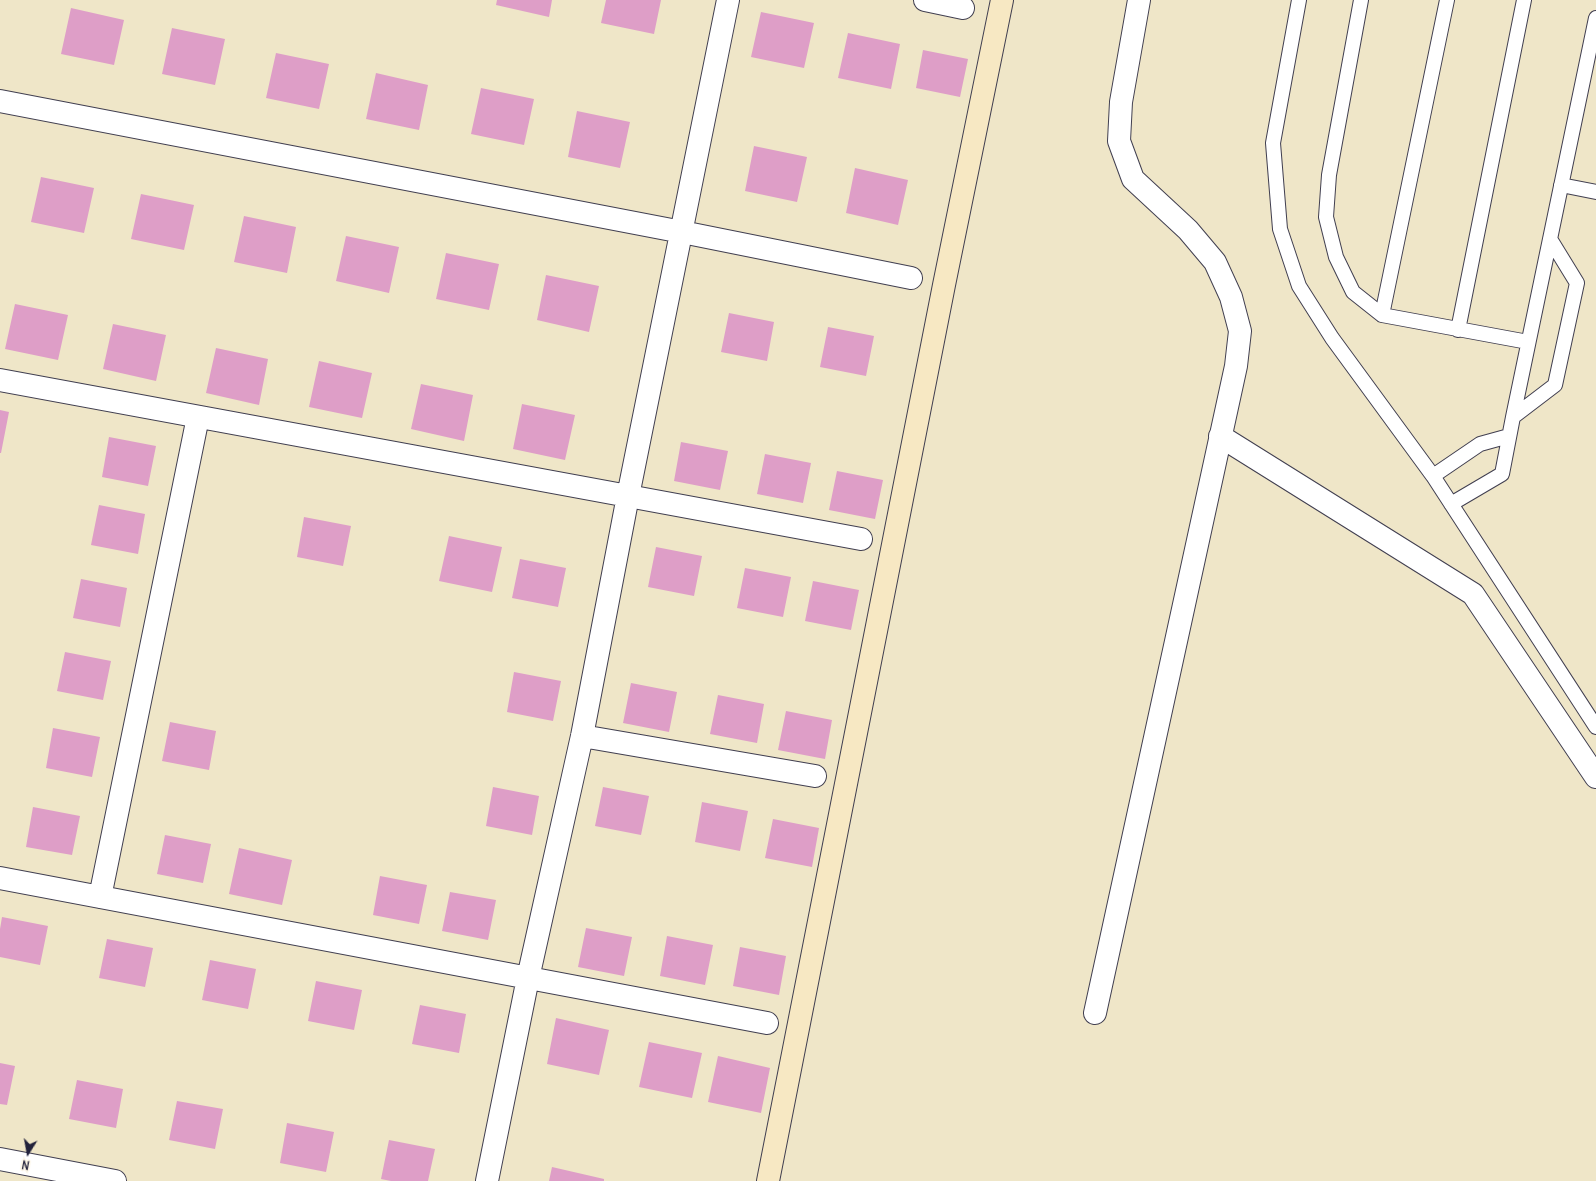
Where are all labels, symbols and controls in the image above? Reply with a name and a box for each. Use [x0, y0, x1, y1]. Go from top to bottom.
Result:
north arrow [8, 1133, 48, 1173]
text: N [21, 1157, 31, 1172]

